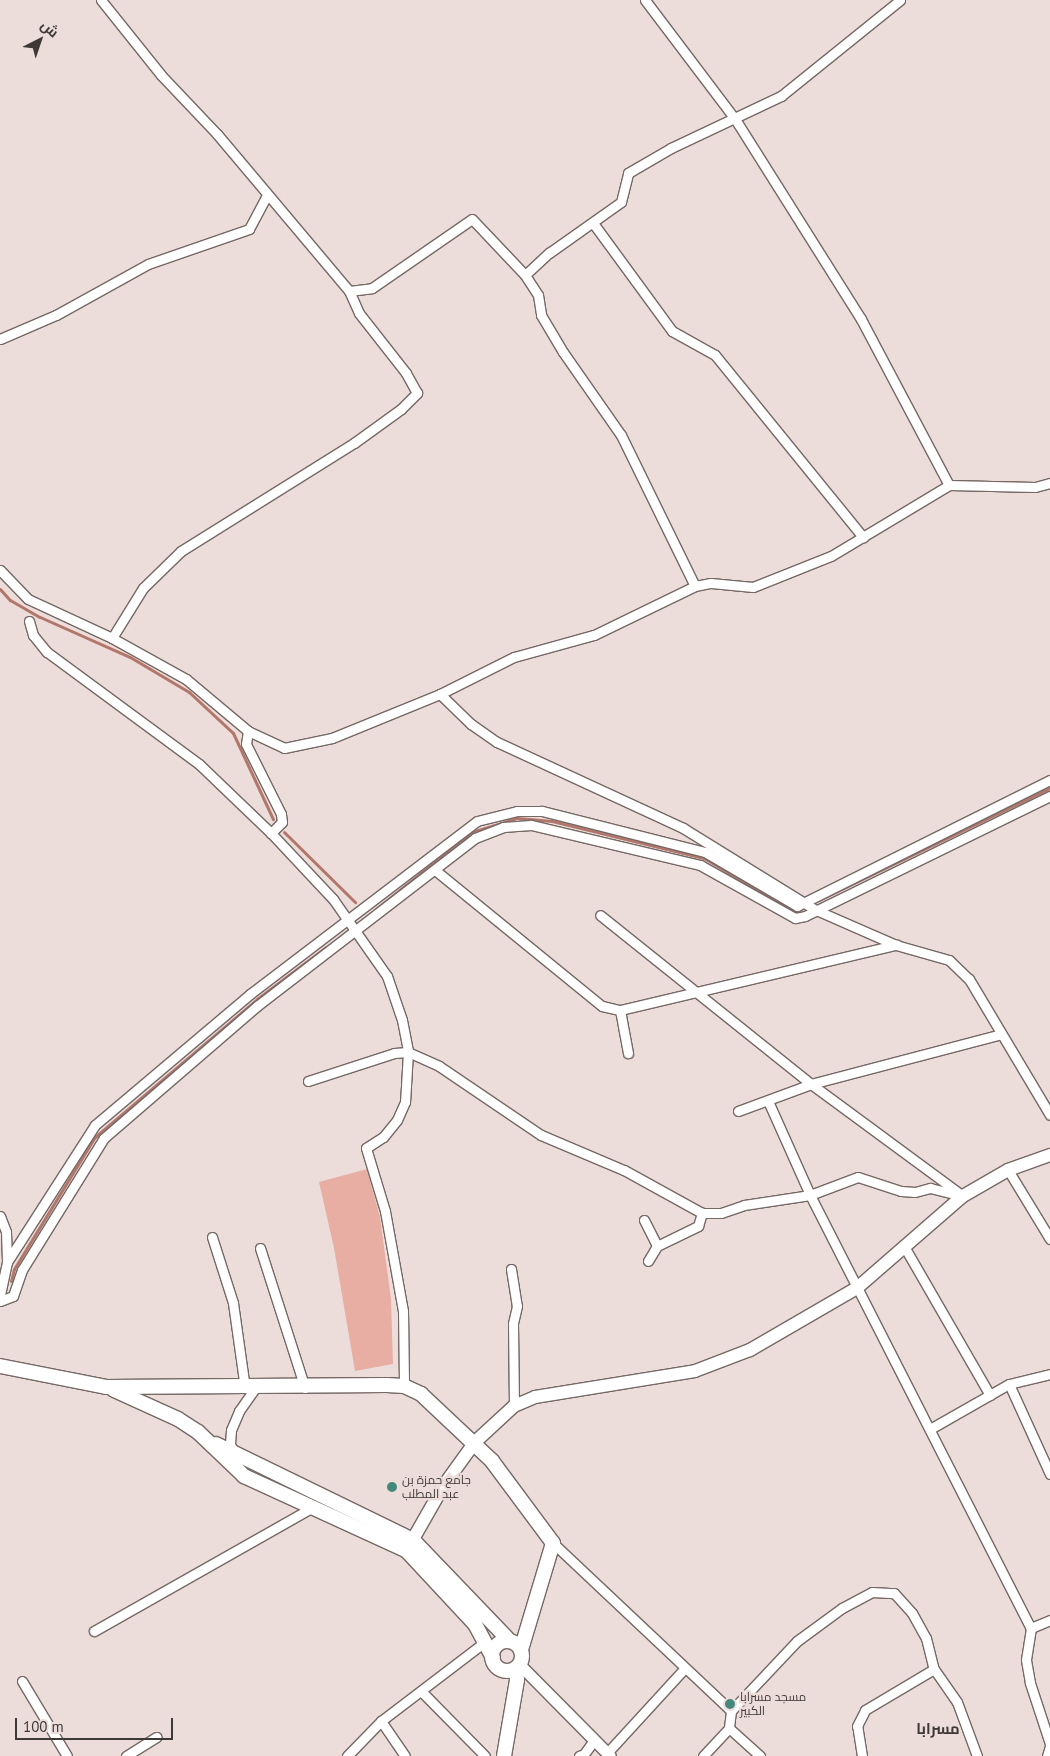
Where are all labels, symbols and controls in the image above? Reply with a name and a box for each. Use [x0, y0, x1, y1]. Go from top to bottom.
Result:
north arrow [15, 15, 65, 65]
text: ش [37, 16, 63, 41]
place label: جامع حمزة بن عبد المطلب [402, 1473, 471, 1501]
marker: جامع حمزة بن عبد المطلب [386, 1481, 398, 1493]
place label: مسجد مسرابا الكبير [740, 1690, 806, 1718]
marker: مسجد مسرابا الكبير [724, 1698, 736, 1710]
scale bar [18, 1708, 175, 1740]
text: 100 m [23, 1717, 64, 1736]
district label: مسرابا [916, 1720, 960, 1738]

